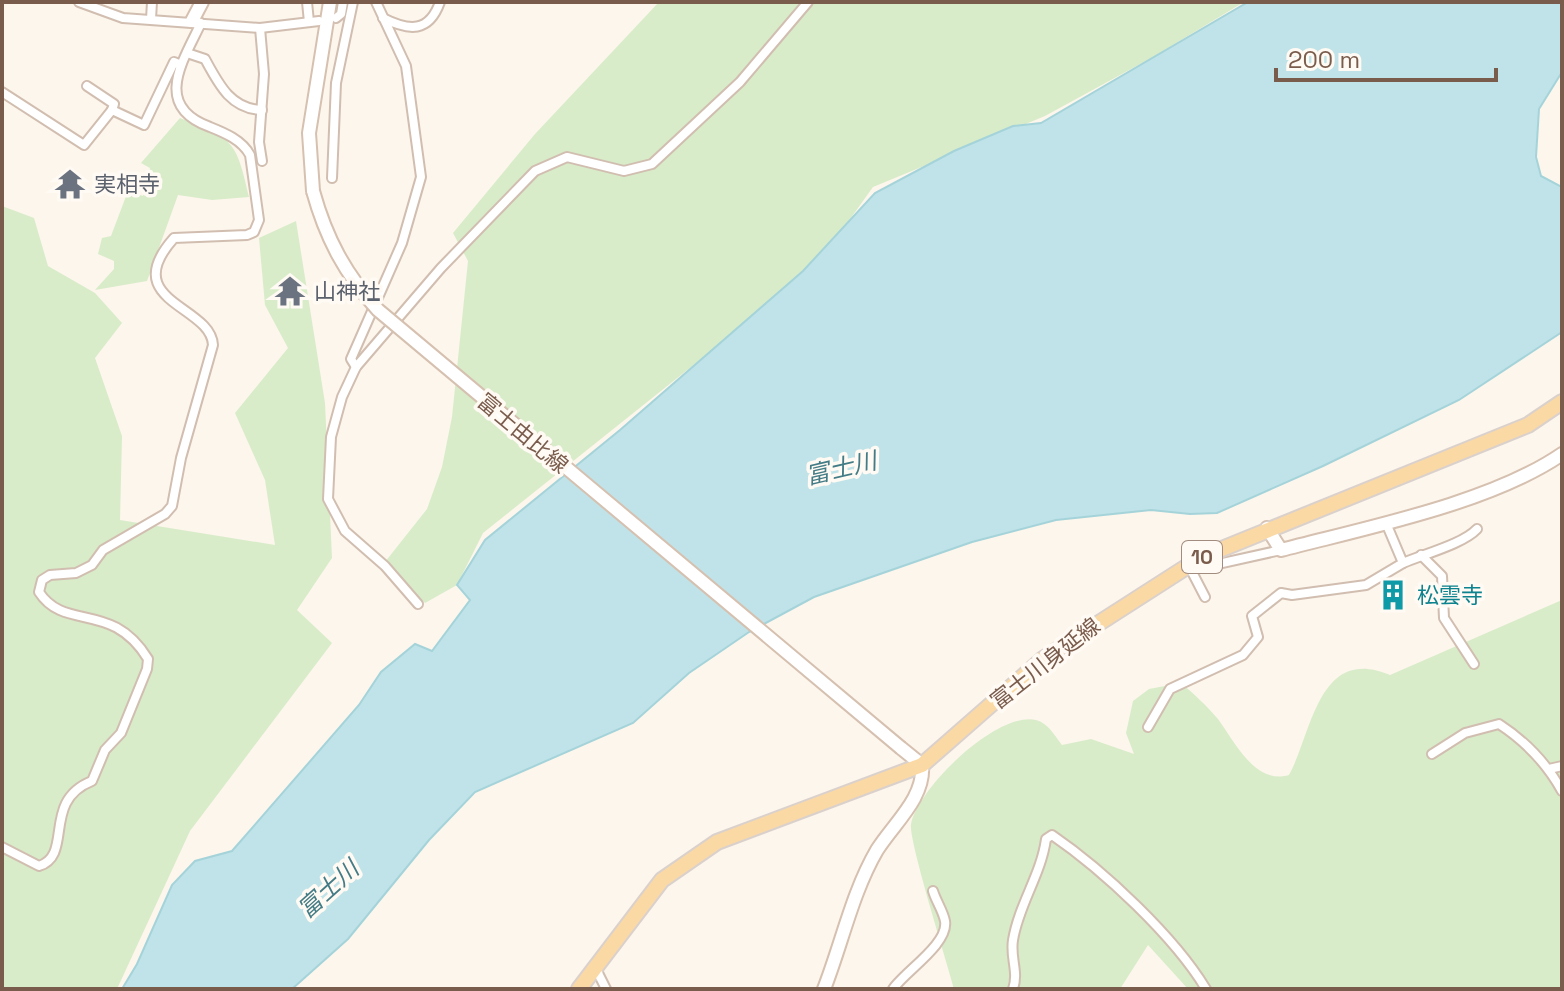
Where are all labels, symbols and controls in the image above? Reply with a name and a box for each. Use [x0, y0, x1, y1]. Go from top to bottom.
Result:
scale bar [1276, 32, 1496, 82]
text: 200 m [1288, 44, 1360, 75]
temple icon: 実相寺 [53, 167, 87, 201]
place label: 実相寺 [94, 170, 160, 198]
temple icon: 山神社 [273, 274, 307, 308]
place label: 山神社 [314, 277, 380, 305]
street label: 富士由比線 [472, 387, 574, 479]
water label: 富士川 [802, 444, 882, 491]
road number: 10 [1182, 541, 1222, 573]
building icon: 松雲寺 [1376, 578, 1410, 612]
place label: 松雲寺 [1417, 581, 1483, 609]
street label: 富士川身延線 [984, 611, 1106, 715]
water label: 富士川 [291, 851, 367, 925]

